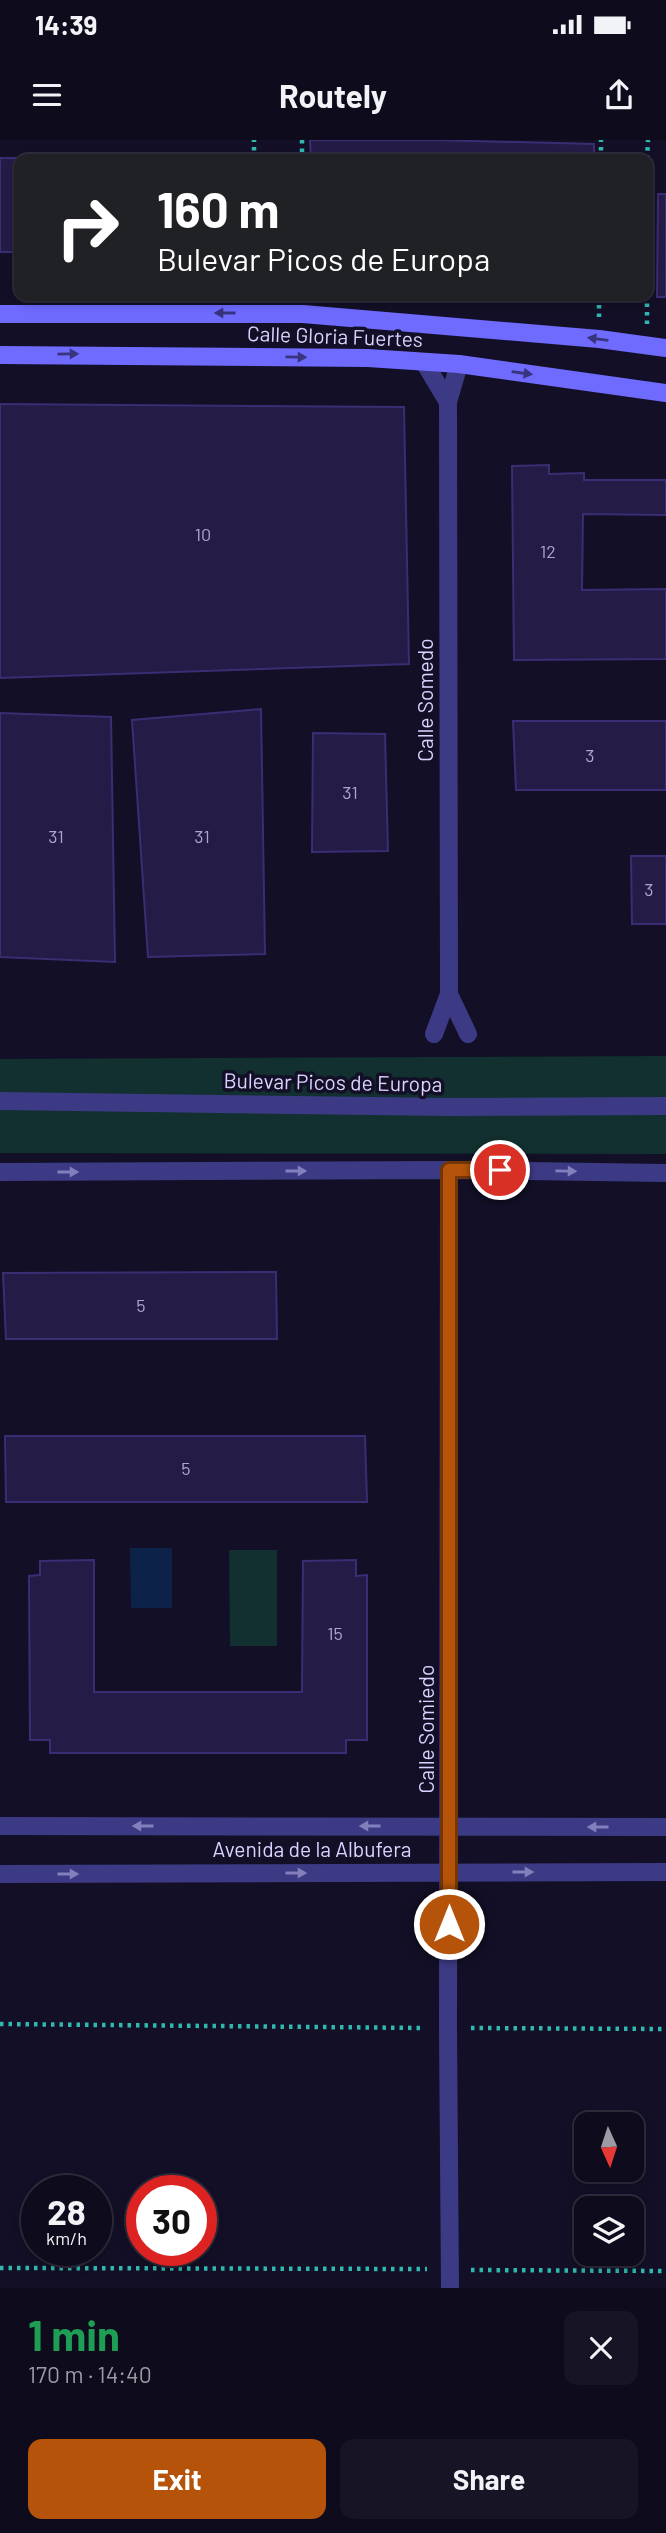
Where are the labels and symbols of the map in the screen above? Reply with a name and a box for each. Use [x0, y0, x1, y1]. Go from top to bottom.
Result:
one-way arrow [214, 307, 236, 319]
street label: Calle Gloria Fuertes [247, 320, 423, 351]
one-way arrow [587, 333, 609, 344]
one-way arrow [57, 348, 79, 360]
one-way arrow [285, 352, 307, 363]
one-way arrow [512, 368, 534, 379]
house number: 10 [195, 523, 211, 545]
house number: 12 [540, 540, 556, 562]
street label: Calle Somedo [412, 638, 437, 762]
house number: 3 [585, 744, 595, 766]
house number: 31 [342, 781, 358, 803]
house number: 31 [48, 825, 64, 847]
house number: 31 [194, 825, 210, 847]
house number: 3 [644, 878, 654, 900]
street label: Bulevar Picos de Europa [223, 1067, 443, 1096]
pin [470, 1140, 530, 1200]
one-way arrow [285, 1165, 307, 1177]
one-way arrow [555, 1165, 577, 1177]
one-way arrow [57, 1166, 79, 1178]
house number: 5 [136, 1294, 146, 1316]
house number: 5 [181, 1457, 191, 1479]
house number: 15 [327, 1622, 343, 1644]
street label: Calle Somiedo [413, 1665, 438, 1793]
one-way arrow [132, 1820, 154, 1832]
one-way arrow [359, 1820, 381, 1832]
one-way arrow [587, 1821, 609, 1833]
street label: Avenida de la Albufera [213, 1836, 412, 1861]
one-way arrow [512, 1866, 534, 1878]
one-way arrow [285, 1867, 307, 1879]
one-way arrow [57, 1868, 79, 1880]
position arrow [412, 1887, 486, 1961]
north arrow [574, 2112, 644, 2182]
speed limit sign: 30 [126, 2175, 217, 2266]

